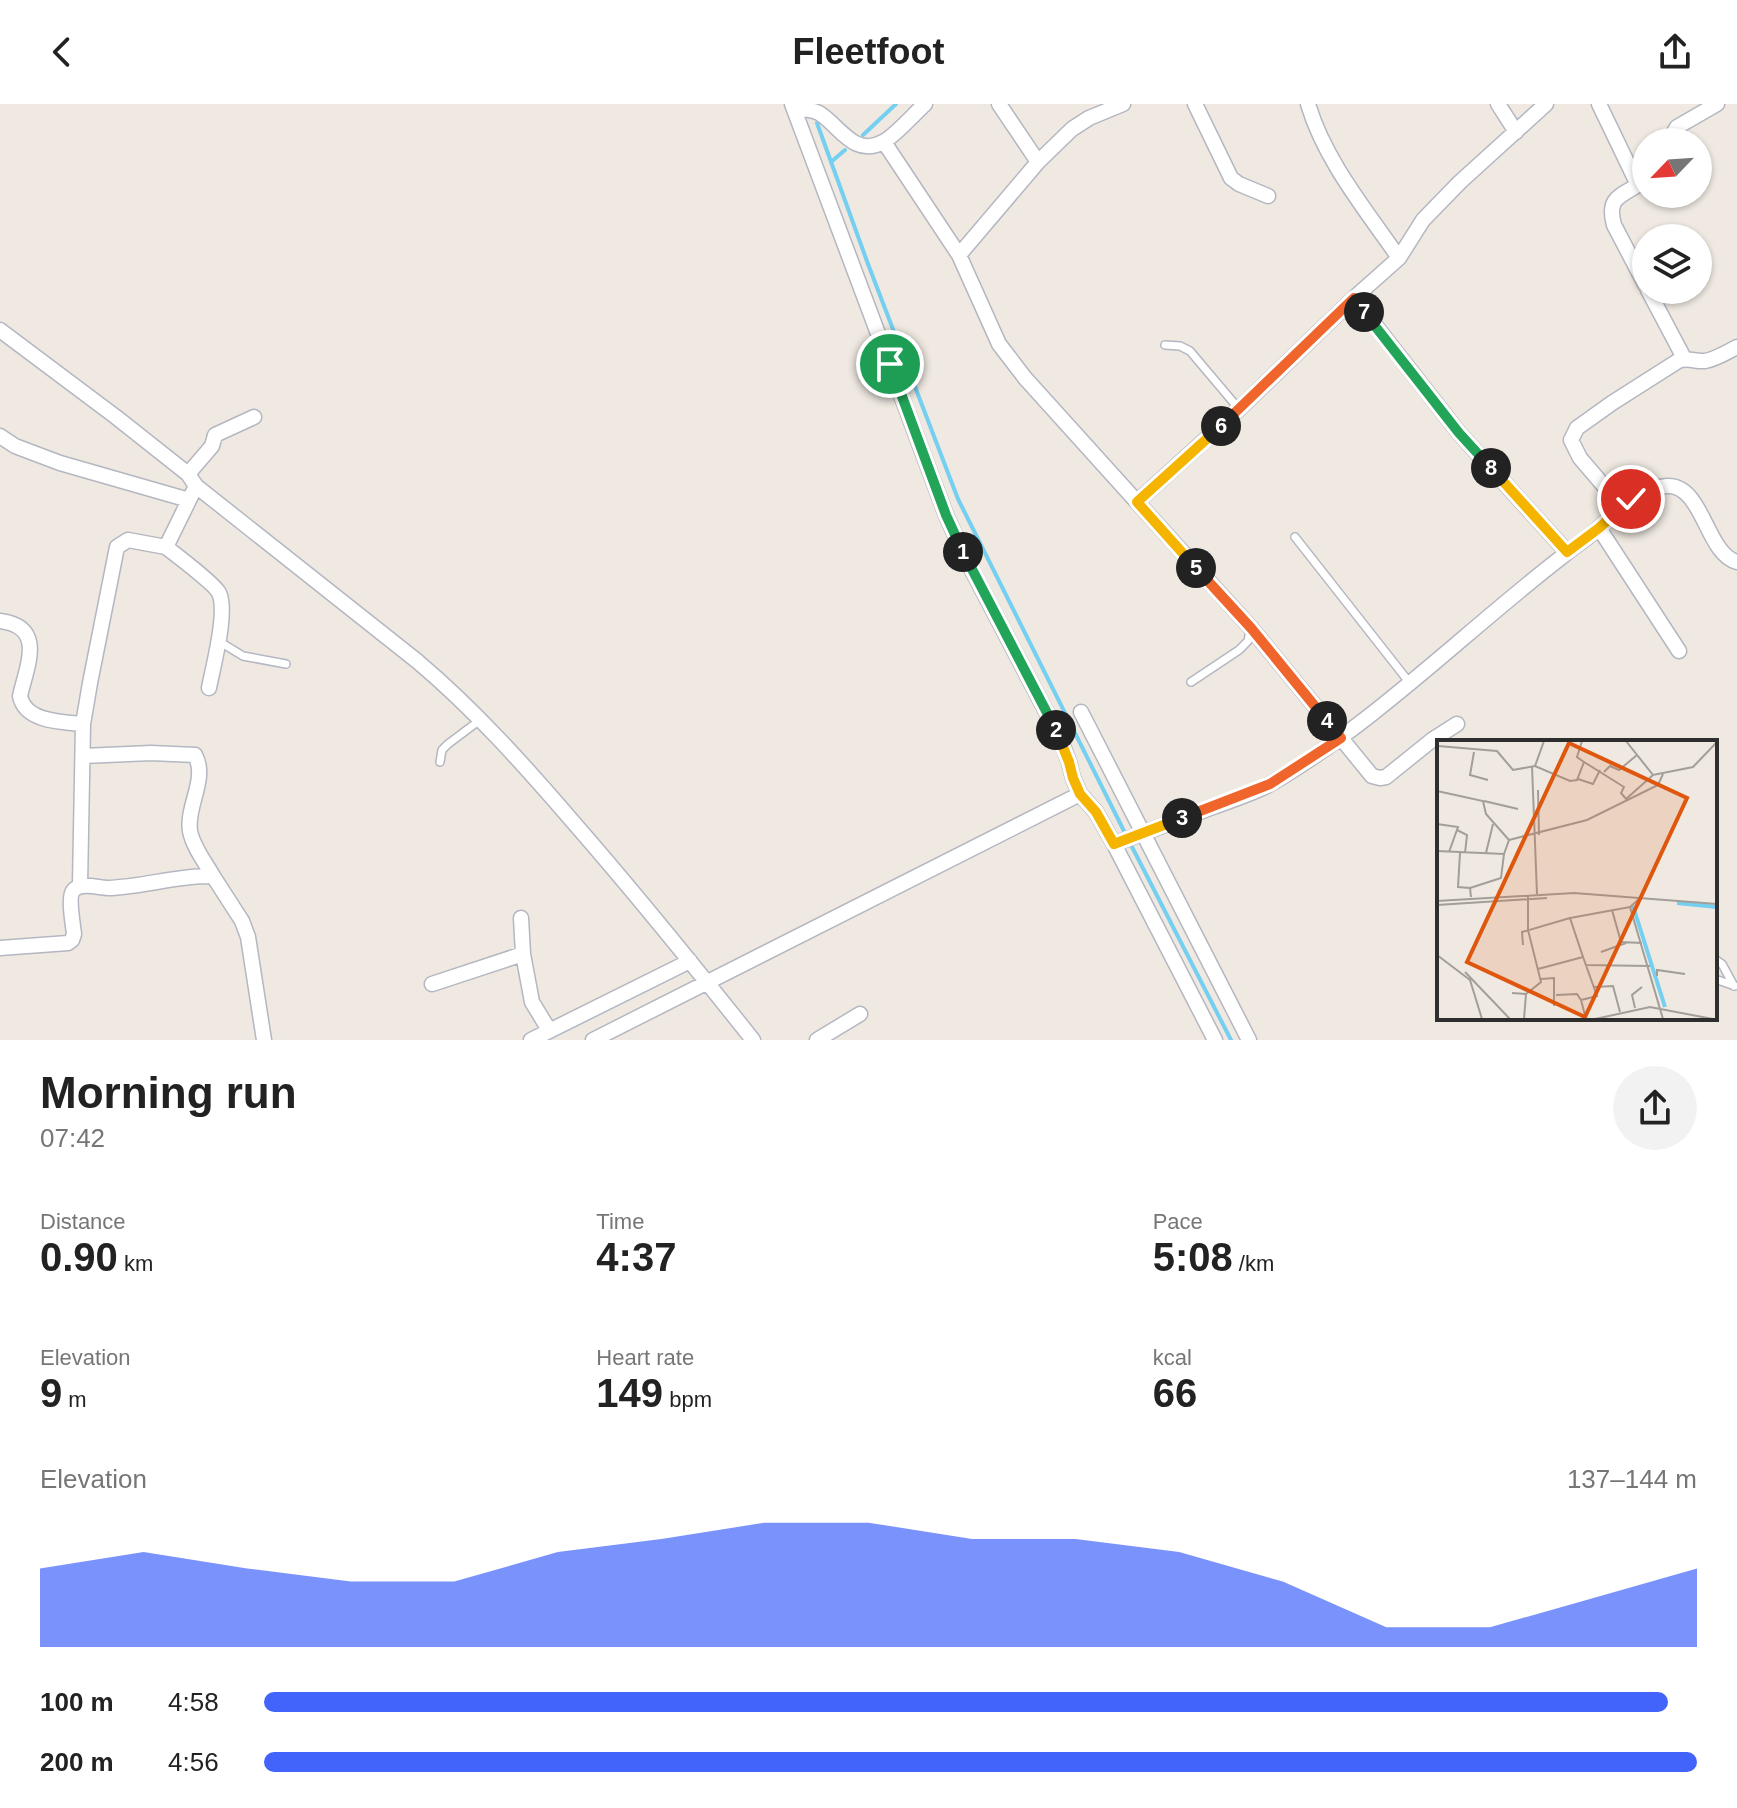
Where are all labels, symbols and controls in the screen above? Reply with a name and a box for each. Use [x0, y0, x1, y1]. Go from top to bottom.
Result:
icon: back [40, 30, 84, 74]
icon: share [1653, 30, 1697, 74]
text: Fleetfoot [793, 31, 944, 72]
north arrow [1632, 128, 1712, 208]
map controls [1632, 128, 1712, 304]
button: layers [1632, 224, 1712, 304]
pin: 7 [1344, 292, 1384, 332]
text: 7 [1358, 299, 1370, 324]
pin [856, 330, 924, 398]
icon: arrive [868, 342, 912, 386]
pin: 6 [1201, 406, 1241, 446]
text: 6 [1215, 413, 1227, 438]
pin: 8 [1471, 448, 1511, 488]
text: 8 [1485, 455, 1497, 480]
pin [1597, 465, 1665, 533]
icon: check [1609, 477, 1653, 521]
pin: 1 [943, 532, 983, 572]
text: 1 [957, 539, 969, 564]
pin: 5 [1176, 548, 1216, 588]
text: 5 [1190, 555, 1202, 580]
pin: 4 [1307, 701, 1347, 741]
text: 4 [1321, 708, 1333, 733]
pin: 2 [1036, 710, 1076, 750]
text: 2 [1050, 717, 1062, 742]
inset map [1437, 740, 1717, 1020]
pin: 3 [1162, 798, 1202, 838]
text: 3 [1176, 805, 1188, 830]
button: share [1613, 1066, 1697, 1150]
text: Morning run [40, 1068, 297, 1117]
text: 07:42 [40, 1123, 105, 1153]
text: Distance [40, 1209, 126, 1234]
text: Time [596, 1209, 644, 1234]
text: Pace [1153, 1209, 1203, 1234]
text: 0.90 [40, 1235, 118, 1279]
text: 4:37 [596, 1235, 676, 1279]
text: 5:08 [1153, 1235, 1233, 1279]
text: km [118, 1251, 153, 1276]
text: /km [1233, 1251, 1274, 1276]
text: Elevation [40, 1345, 131, 1370]
text: Heart rate [596, 1345, 694, 1370]
text: kcal [1153, 1345, 1192, 1370]
text: 9 [40, 1371, 62, 1415]
text: 149 [596, 1371, 663, 1415]
text: 66 [1153, 1371, 1197, 1415]
text: m [62, 1387, 87, 1412]
text: bpm [663, 1387, 712, 1412]
text: Elevation [40, 1464, 147, 1494]
text: 137–144 m [1567, 1464, 1697, 1494]
text: 100 m [40, 1687, 114, 1717]
text: 4:58 [168, 1687, 219, 1717]
text: 200 m [40, 1747, 114, 1777]
text: 4:56 [168, 1747, 219, 1777]

